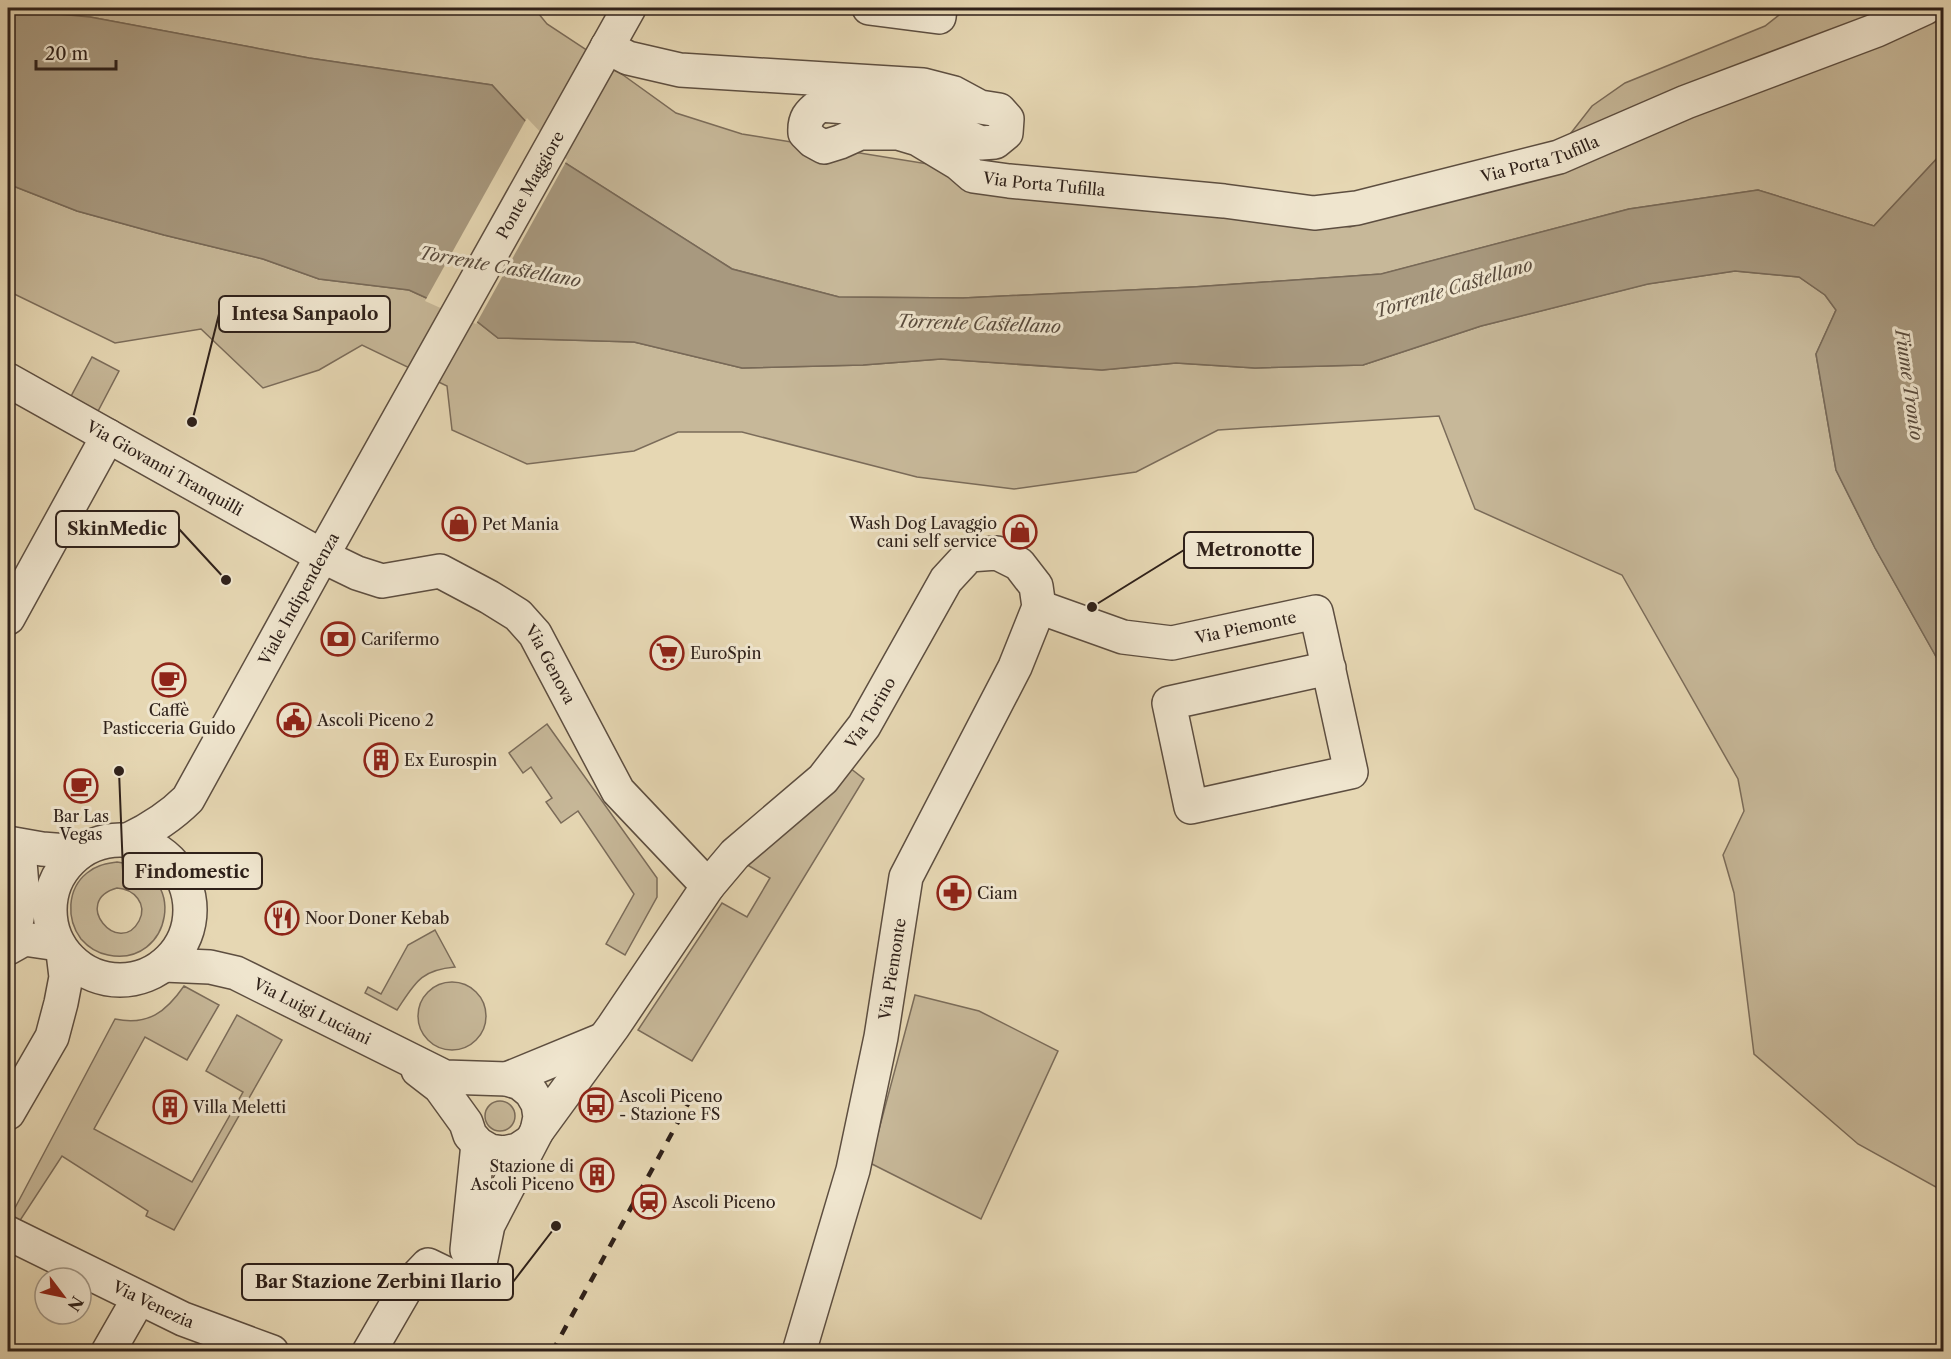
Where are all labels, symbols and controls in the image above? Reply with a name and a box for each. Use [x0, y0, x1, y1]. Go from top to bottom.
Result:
scale bar [36, 33, 116, 71]
text: 20 m [45, 43, 89, 65]
street label: Ponte Maggiore [492, 127, 568, 242]
street label: Via Porta Tufilla [1478, 131, 1602, 187]
street label: Via Porta Tufilla [981, 167, 1107, 200]
water label: Torrente Castellano [417, 242, 583, 292]
water label: Torrente Castellano [1372, 254, 1536, 322]
callout: Intesa Sanpaolo [219, 296, 390, 332]
text: Intesa Sanpaolo [232, 303, 378, 325]
water label: Torrente Castellano [897, 310, 1061, 338]
water label: Fiume Tronto [1890, 326, 1928, 442]
street label: Via Giovanni Tranquilli [82, 416, 247, 520]
shop icon: Pet Mania [441, 506, 477, 542]
callout: SkinMedic [56, 511, 179, 547]
place label: Wash Dog Lavaggio cani self service [848, 513, 997, 551]
place label: Pet Mania [482, 514, 559, 534]
shop icon: Wash Dog Lavaggio cani self service [1002, 514, 1038, 550]
text: SkinMedic [67, 518, 167, 540]
street label: Viale Indipendenza [254, 528, 343, 669]
callout: Metronotte [1184, 532, 1313, 568]
text: Metronotte [1196, 539, 1302, 561]
street label: Via Piemonte [1192, 607, 1298, 648]
street label: Via Genova [521, 620, 580, 708]
bank icon: Carifermo [320, 621, 356, 657]
place label: Carifermo [361, 629, 439, 649]
supermarket icon: EuroSpin [649, 635, 685, 671]
place label: EuroSpin [690, 643, 762, 663]
cafe icon: Caffè Pasticceria Guido [151, 662, 187, 698]
street label: Via Torino [840, 673, 900, 753]
place label: Caffè Pasticceria Guido [102, 700, 236, 738]
public building icon: Ascoli Piceno 2 [276, 702, 312, 738]
place label: Ascoli Piceno 2 [316, 710, 434, 730]
building icon: Ex Eurospin [363, 742, 399, 778]
place label: Ex Eurospin [404, 750, 497, 770]
cafe icon: Bar Las Vegas [63, 768, 99, 804]
place label: Bar Las Vegas [53, 806, 109, 844]
callout: Findomestic [123, 853, 262, 889]
text: Findomestic [135, 861, 250, 883]
pharmacy icon: Ciam [936, 875, 972, 911]
place label: Ciam [977, 883, 1018, 903]
restaurant icon: Noor Doner Kebab [264, 900, 300, 936]
place label: Noor Doner Kebab [305, 908, 449, 928]
street label: Via Piemonte [874, 917, 910, 1022]
street label: Via Luigi Luciani [249, 973, 375, 1049]
place label: Ascoli Piceno - Stazione FS [618, 1086, 723, 1124]
bus stop icon: Ascoli Piceno - Stazione FS [578, 1087, 614, 1123]
building icon: Villa Meletti [152, 1089, 188, 1125]
place label: Villa Meletti [192, 1097, 286, 1117]
place label: Stazione di Ascoli Piceno [469, 1156, 574, 1194]
building icon: Stazione di Ascoli Piceno [579, 1157, 615, 1193]
station icon: Ascoli Piceno [631, 1184, 667, 1220]
place label: Ascoli Piceno [671, 1192, 776, 1212]
callout: Bar Stazione Zerbini Ilario [242, 1264, 513, 1300]
north arrow [33, 1266, 93, 1326]
text: Bar Stazione Zerbini Ilario [255, 1271, 501, 1293]
street label: Via Venezia [109, 1276, 197, 1332]
text: N [64, 1293, 88, 1315]

